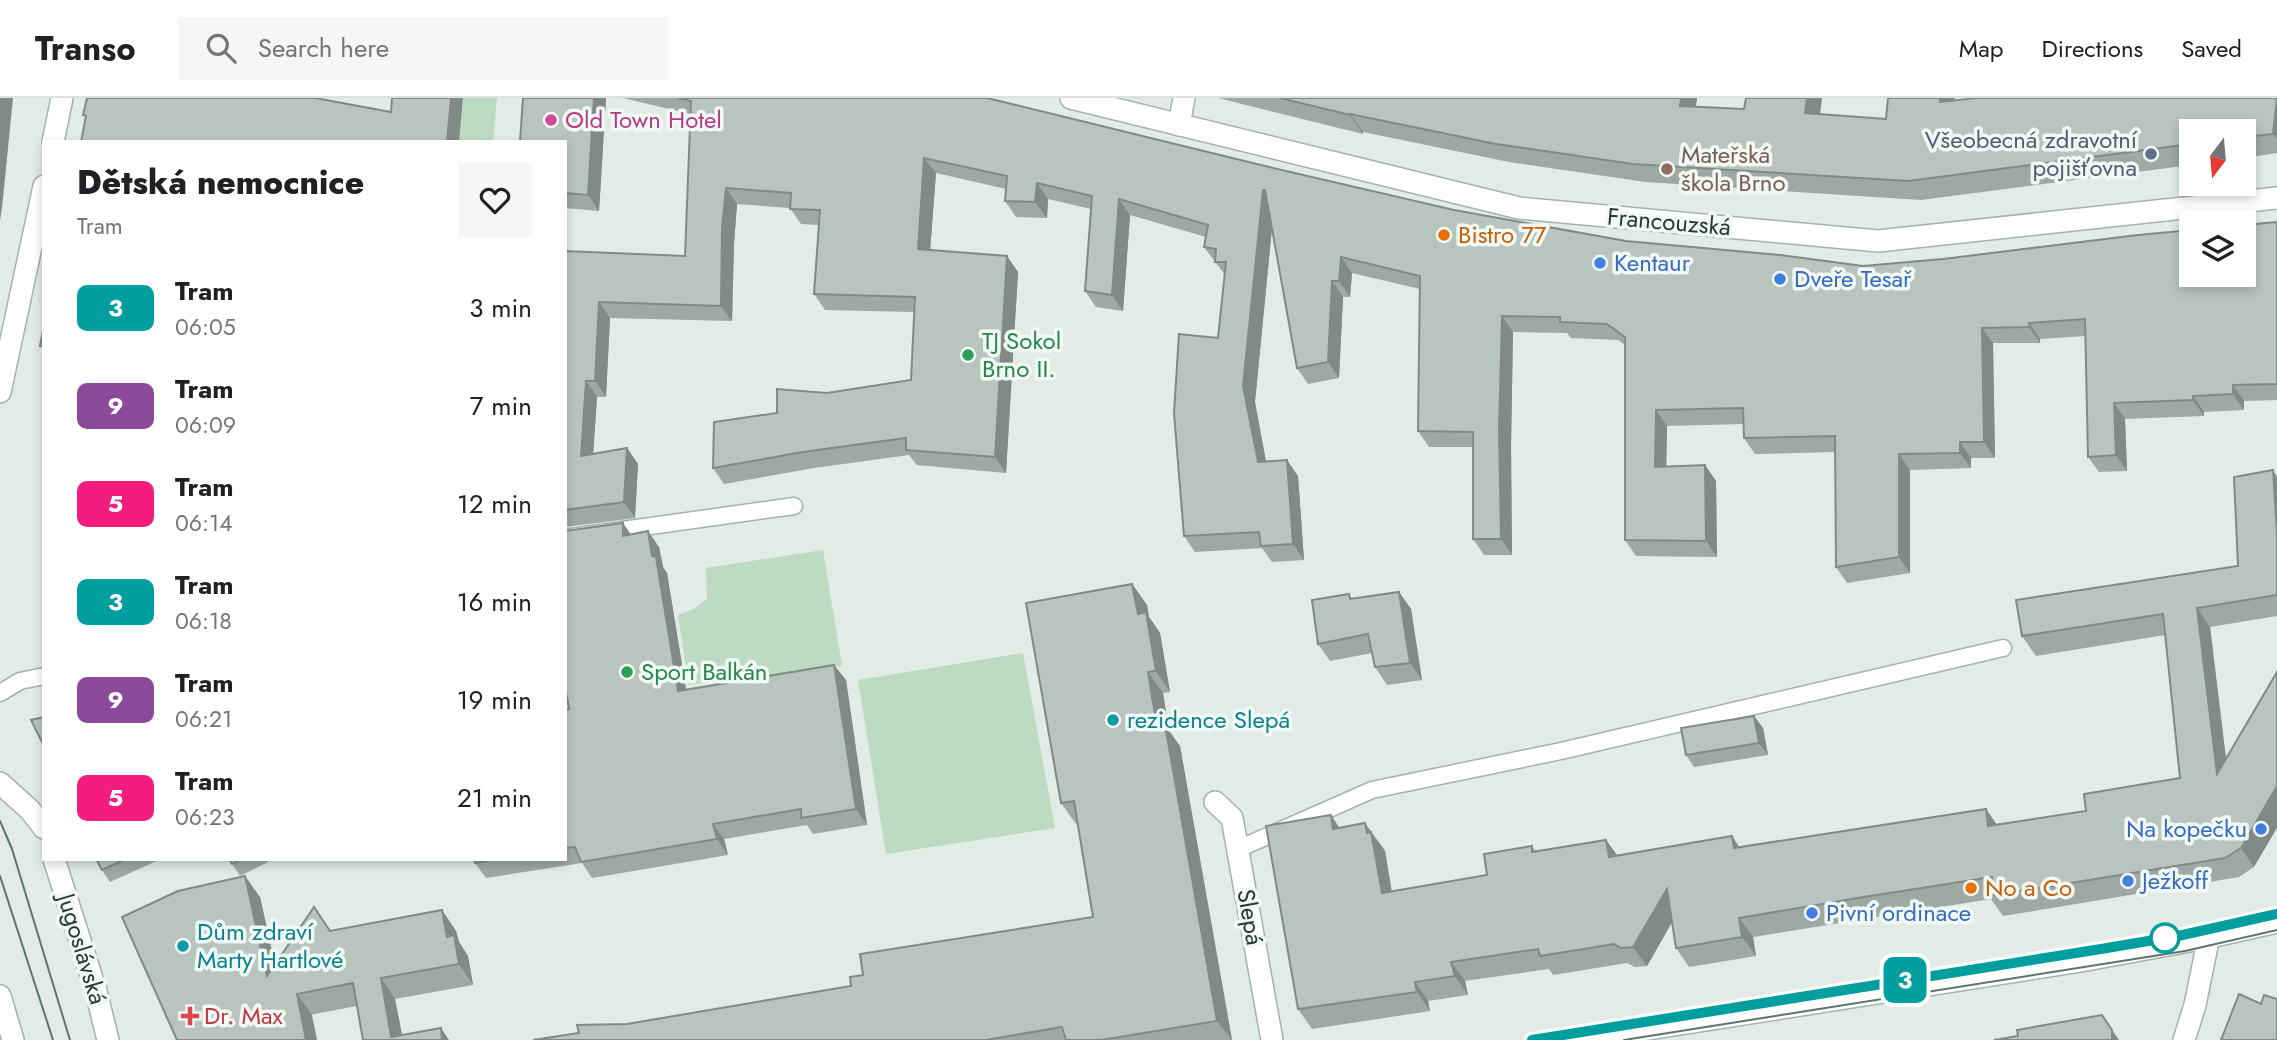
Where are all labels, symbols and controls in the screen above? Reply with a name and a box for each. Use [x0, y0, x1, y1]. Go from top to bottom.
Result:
search box [178, 17, 668, 80]
text: Transo [35, 25, 136, 72]
icon: search [202, 29, 240, 67]
text: Search here [258, 29, 389, 67]
text: Map [1959, 31, 2004, 66]
text: Directions [2042, 31, 2143, 66]
text: Saved [2181, 31, 2242, 66]
place label: Old Town Hotel [565, 102, 722, 137]
marker: Old Town Hotel [543, 112, 559, 128]
north arrow [2179, 119, 2256, 196]
map controls [2179, 119, 2256, 287]
place label: Všeobecná zdravotní pojišťovna [1925, 122, 2138, 185]
place label: Mateřská škola Brno [1681, 137, 1786, 200]
marker: Všeobecná zdravotní pojišťovna [2143, 146, 2159, 162]
text: Dětská nemocnice [77, 159, 364, 206]
marker: Mateřská škola Brno [1659, 161, 1675, 177]
button: heart [458, 163, 532, 237]
street label: Francouzská [1606, 199, 1732, 244]
text: Tram [77, 209, 123, 243]
button: layers [2179, 210, 2256, 287]
place label: Bistro 77 [1458, 217, 1547, 252]
marker: Bistro 77 [1436, 227, 1452, 243]
place label: Kentaur [1614, 245, 1691, 280]
marker: Kentaur [1592, 255, 1608, 271]
place label: Dveře Tesař [1794, 261, 1912, 296]
marker: Dveře Tesař [1772, 271, 1788, 287]
text: Tram [175, 272, 234, 310]
text: 3 min [469, 289, 532, 327]
text: 3 [108, 290, 123, 325]
text: 06:05 [175, 310, 236, 344]
place label: TJ Sokol Brno II. [982, 323, 1061, 386]
marker: TJ Sokol Brno II. [960, 347, 976, 363]
text: Tram [175, 370, 234, 408]
text: 7 min [470, 387, 532, 425]
text: 9 [107, 388, 124, 423]
text: 06:09 [175, 408, 236, 442]
text: Tram [175, 468, 234, 506]
text: 12 min [457, 485, 532, 523]
text: 5 [108, 486, 123, 521]
text: 06:14 [175, 506, 233, 540]
text: Tram [175, 566, 234, 604]
text: 16 min [457, 583, 532, 621]
text: 3 [108, 584, 123, 619]
text: 06:18 [175, 604, 232, 638]
place label: Sport Balkán [641, 654, 767, 689]
text: Tram [175, 664, 234, 702]
marker: Sport Balkán [619, 664, 635, 680]
text: 19 min [457, 681, 532, 719]
text: 9 [107, 682, 124, 717]
text: 06:21 [175, 702, 232, 736]
place label: rezidence Slepá [1127, 702, 1290, 737]
marker: rezidence Slepá [1105, 712, 1121, 728]
text: Tram [175, 762, 234, 800]
text: 21 min [457, 779, 532, 817]
text: 5 [108, 780, 123, 815]
text: 06:23 [175, 800, 235, 834]
place label: Na kopečku [2126, 811, 2247, 846]
marker: Na kopečku [2253, 821, 2269, 837]
place label: Ježkoff [2139, 863, 2209, 898]
place label: No a Co [1985, 870, 2072, 905]
marker: Ježkoff [2120, 873, 2136, 889]
marker: No a Co [1963, 880, 1979, 896]
street label: Jugoslávská [48, 886, 116, 1009]
street label: Slepá [1228, 886, 1273, 948]
place label: Pivní ordinace [1826, 895, 1971, 930]
marker: Pivní ordinace [1804, 905, 1820, 921]
place label: Dům zdraví Marty Hartlové [197, 914, 343, 977]
unlabelled marker [2150, 923, 2180, 953]
marker: Dům zdraví Marty Hartlové [175, 938, 191, 954]
line badge: 3 [1882, 957, 1928, 1003]
text: 3 [1898, 962, 1912, 997]
place label: Dr. Max [204, 998, 283, 1033]
marker: Dr. Max [182, 1008, 198, 1024]

